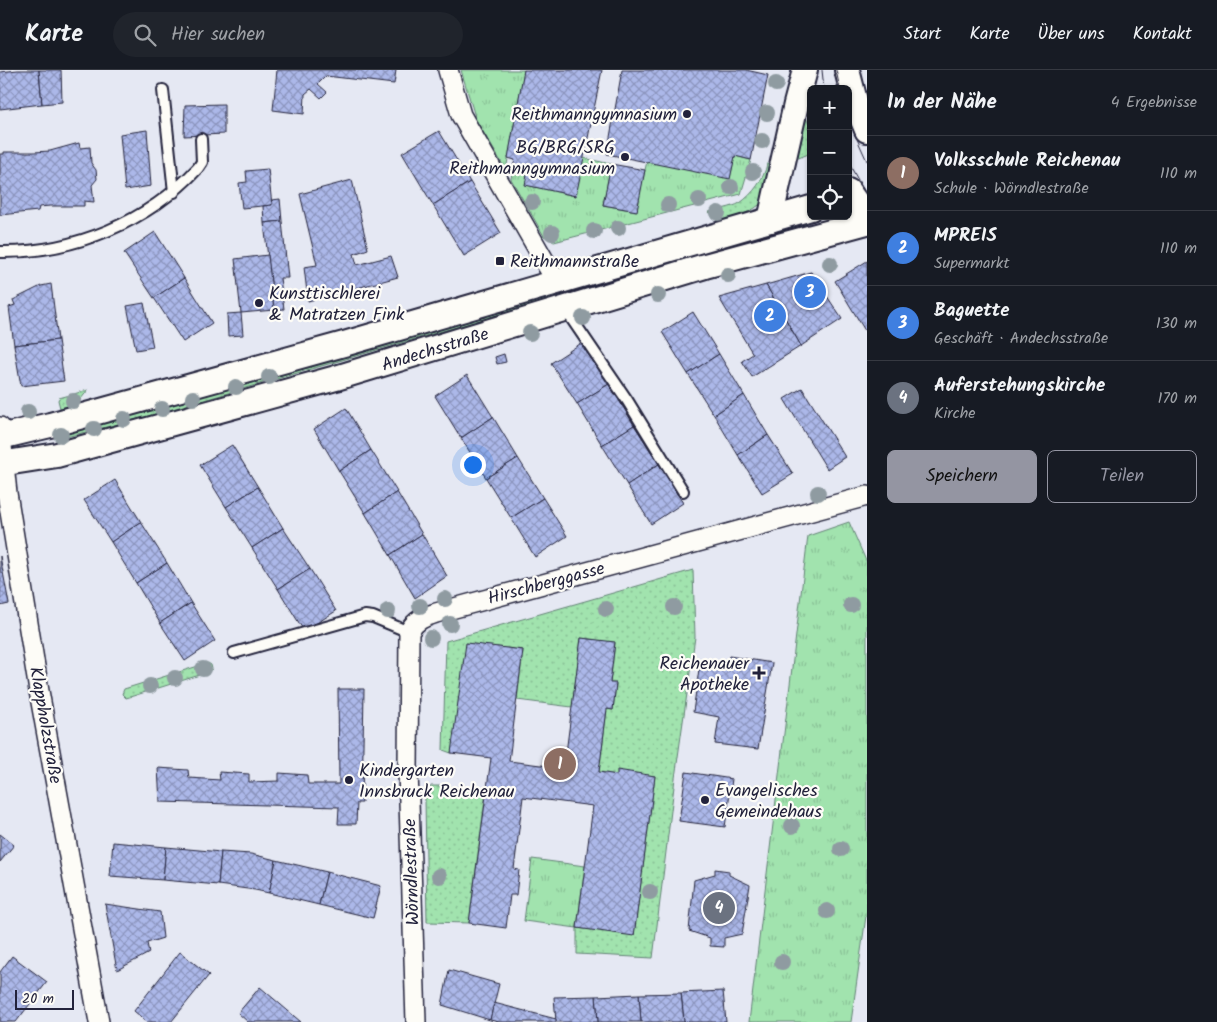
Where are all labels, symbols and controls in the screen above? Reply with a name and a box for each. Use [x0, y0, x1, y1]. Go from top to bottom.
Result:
search box [113, 12, 463, 57]
text: Karte [25, 15, 83, 54]
text: Hier suchen [171, 20, 265, 50]
text: Start [903, 20, 941, 49]
text: Karte [969, 20, 1009, 49]
text: Über uns [1037, 20, 1105, 49]
text: Kontakt [1133, 20, 1192, 49]
icon: search [131, 21, 159, 49]
map controls [807, 85, 852, 220]
button: + [807, 85, 852, 130]
text: In der Nähe [887, 86, 997, 119]
text: 4 Ergebnisse [1111, 90, 1197, 115]
place label: Reithmanngymnasium [511, 101, 677, 130]
marker: Reithmanngymnasium [681, 108, 693, 120]
button: − [807, 130, 852, 175]
place label: BG/BRG/SRG Reithmanngymnasium [449, 134, 615, 184]
text: Volksschule Reichenau [934, 146, 1120, 176]
marker: BG/BRG/SRG Reithmanngymnasium [619, 151, 631, 163]
text: 1 [901, 161, 905, 186]
text: 110 m [1160, 161, 1197, 186]
button: locate [807, 175, 852, 220]
text: Schule · Wörndlestraße [934, 176, 1089, 201]
text: MPREIS [934, 221, 997, 251]
text: 2 [898, 236, 908, 261]
text: 110 m [1160, 236, 1197, 261]
place label: Reithmannstraße [510, 248, 639, 277]
text: Supermarkt [934, 251, 1010, 276]
marker: Reithmannstraße [494, 255, 506, 267]
pin: 3 [794, 273, 826, 311]
place label: Kunsttischlerei & Matratzen Fink [269, 280, 405, 330]
text: Baguette [934, 296, 1010, 326]
marker: Kunsttischlerei & Matratzen Fink [253, 297, 265, 309]
pin: 2 [754, 297, 786, 335]
text: 3 [899, 311, 907, 336]
text: 130 m [1156, 311, 1197, 336]
street label: Andechsstraße [378, 320, 493, 380]
text: Geschäft · Andechsstraße [934, 326, 1108, 351]
text: Auferstehungskirche [934, 371, 1105, 401]
text: 4 [899, 386, 907, 411]
text: 170 m [1157, 386, 1197, 411]
text: Kirche [934, 401, 975, 426]
button: Speichern [887, 450, 1037, 503]
button: Teilen [1047, 450, 1197, 503]
your location [460, 452, 486, 478]
street label: Hirschberggasse [485, 555, 608, 614]
place label: Reichenauer Apotheke [660, 650, 750, 700]
street label: Klappholzstraße [20, 664, 69, 786]
marker: Reichenauer Apotheke [753, 667, 765, 679]
pin: 1 [544, 745, 576, 783]
place label: Kindergarten Innsbruck Reichenau [359, 757, 515, 807]
marker: Kindergarten Innsbruck Reichenau [343, 774, 355, 786]
place label: Evangelisches Gemeindehaus [715, 777, 822, 827]
marker: Evangelisches Gemeindehaus [699, 794, 711, 806]
street label: Wörndlestraße [396, 818, 429, 926]
pin: 4 [703, 889, 735, 927]
scale bar [15, 987, 74, 1010]
text: 20 m [22, 988, 54, 1010]

